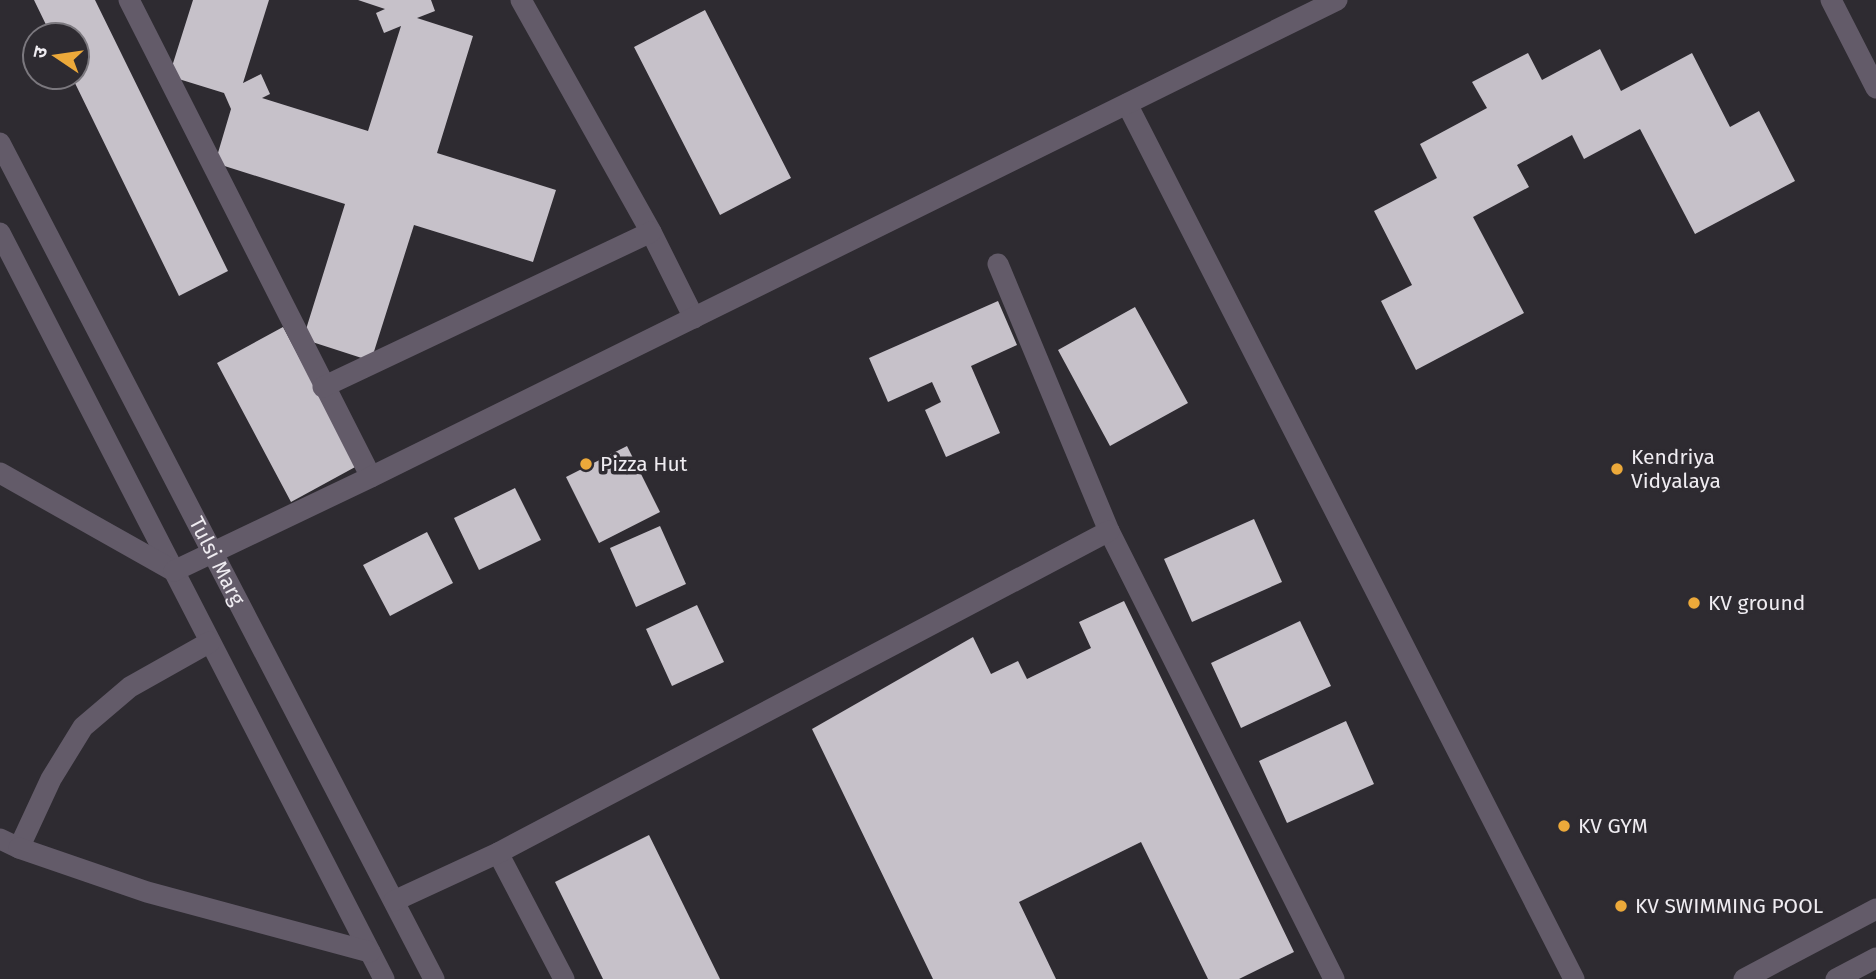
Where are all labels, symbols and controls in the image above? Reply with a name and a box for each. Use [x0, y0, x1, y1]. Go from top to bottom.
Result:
north arrow [21, 21, 91, 91]
text: उ [27, 43, 53, 60]
place label: Kendriya Vidyalaya [1631, 444, 1721, 494]
place label: Pizza Hut [600, 451, 688, 477]
marker: Pizza Hut [578, 456, 594, 472]
marker: Kendriya Vidyalaya [1609, 461, 1625, 477]
street label: Tulsi Marg [183, 512, 251, 610]
place label: KV ground [1708, 590, 1805, 616]
marker: KV ground [1686, 595, 1702, 611]
place label: KV GYM [1578, 813, 1648, 839]
marker: KV GYM [1556, 818, 1572, 834]
place label: KV SWIMMING POOL [1635, 893, 1824, 919]
marker: KV SWIMMING POOL [1613, 898, 1629, 914]

